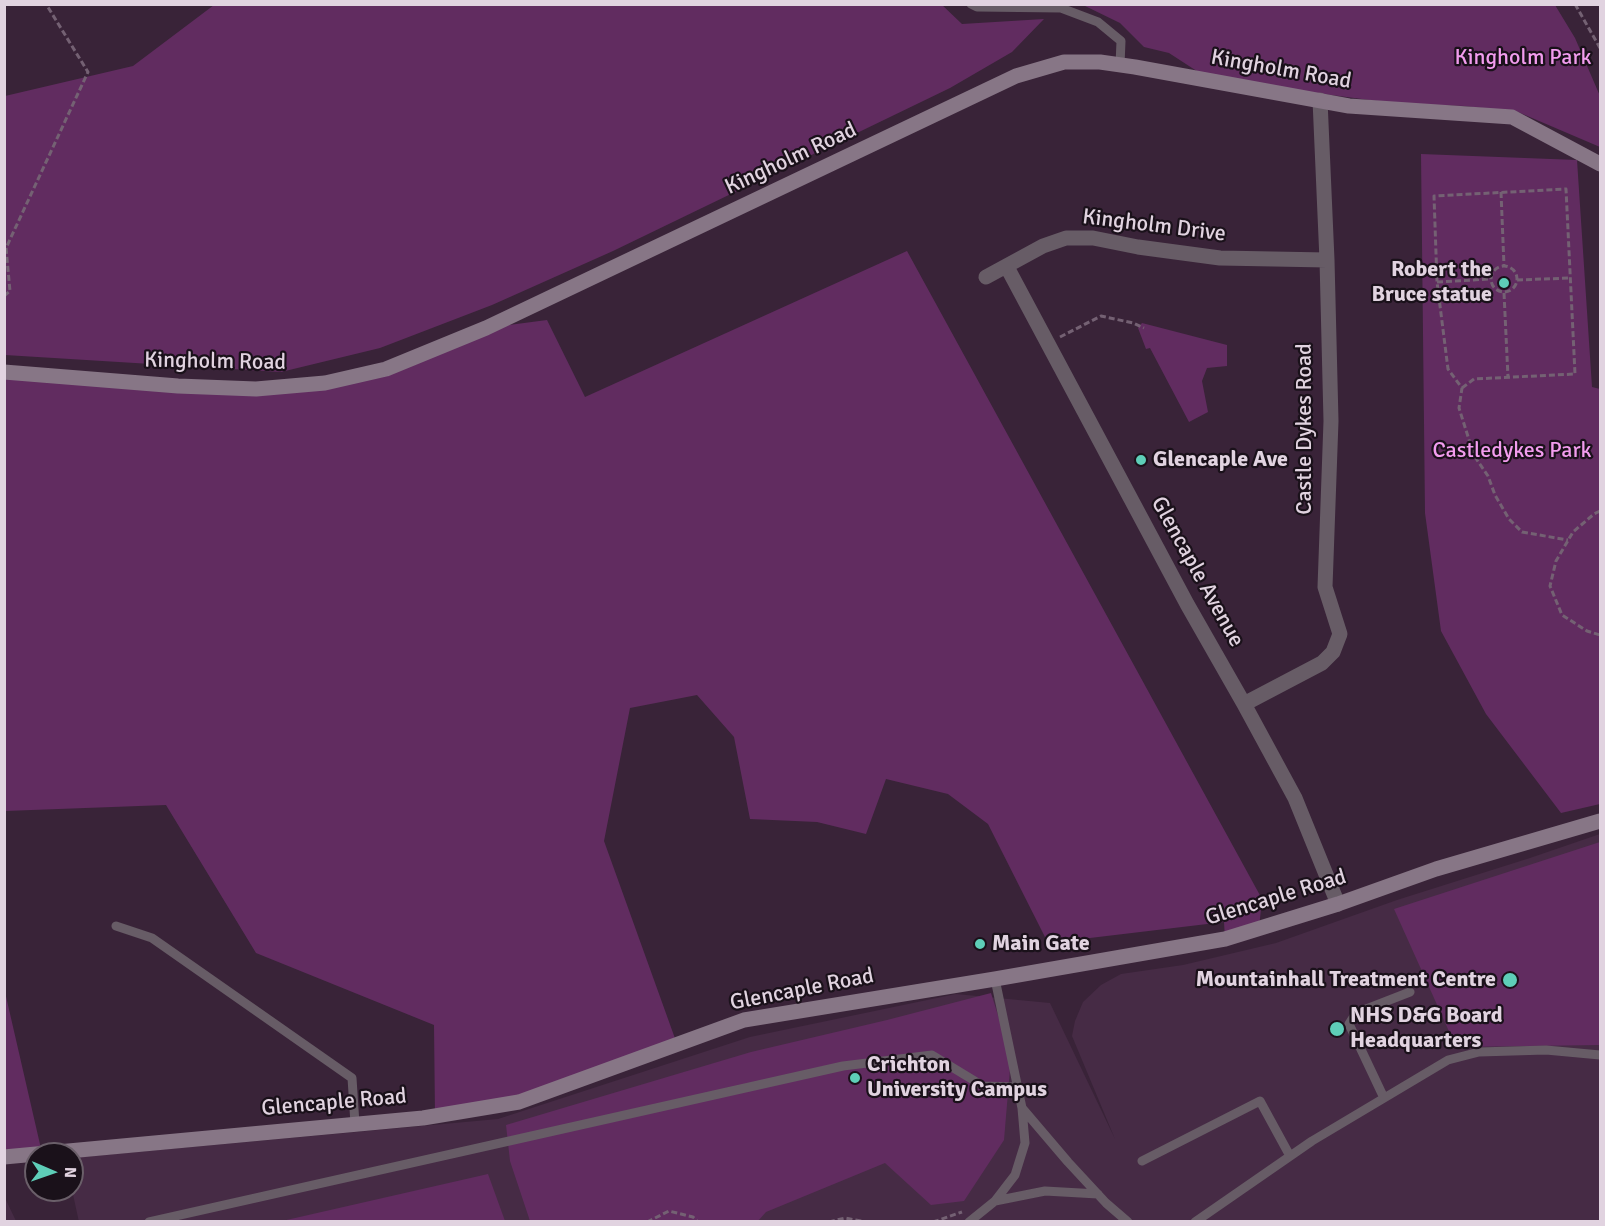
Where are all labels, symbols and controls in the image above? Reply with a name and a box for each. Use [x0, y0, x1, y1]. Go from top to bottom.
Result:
street label: Kingholm Road [1209, 45, 1353, 95]
park label: Kingholm Park [1454, 45, 1592, 71]
street label: Kingholm Road [721, 117, 861, 201]
street label: Kingholm Drive [1081, 204, 1227, 248]
place label: Robert the Bruce statue [1372, 257, 1492, 308]
marker: Robert the Bruce statue [1497, 276, 1511, 290]
street label: Castle Dykes Road [1292, 343, 1318, 515]
street label: Kingholm Road [144, 348, 286, 376]
park label: Castledykes Park [1432, 438, 1592, 464]
place label: Glencaple Ave [1153, 447, 1288, 473]
marker: Glencaple Ave [1134, 453, 1148, 467]
street label: Glencaple Avenue [1145, 492, 1249, 652]
street label: Glencaple Road [1202, 864, 1350, 932]
place label: Main Gate [992, 931, 1090, 957]
marker: Main Gate [973, 937, 987, 951]
street label: Glencaple Road [728, 963, 876, 1017]
place label: Mountainhall Treatment Centre [1196, 967, 1496, 993]
marker: Mountainhall Treatment Centre [1501, 971, 1519, 989]
place label: NHS D&G Board Headquarters [1350, 1003, 1503, 1054]
marker: NHS D&G Board Headquarters [1328, 1020, 1346, 1038]
place label: Crichton University Campus [867, 1052, 1047, 1104]
marker: Crichton University Campus [848, 1071, 862, 1085]
street label: Glencaple Road [260, 1083, 408, 1123]
north arrow [24, 1142, 84, 1202]
text: N [60, 1167, 80, 1178]

